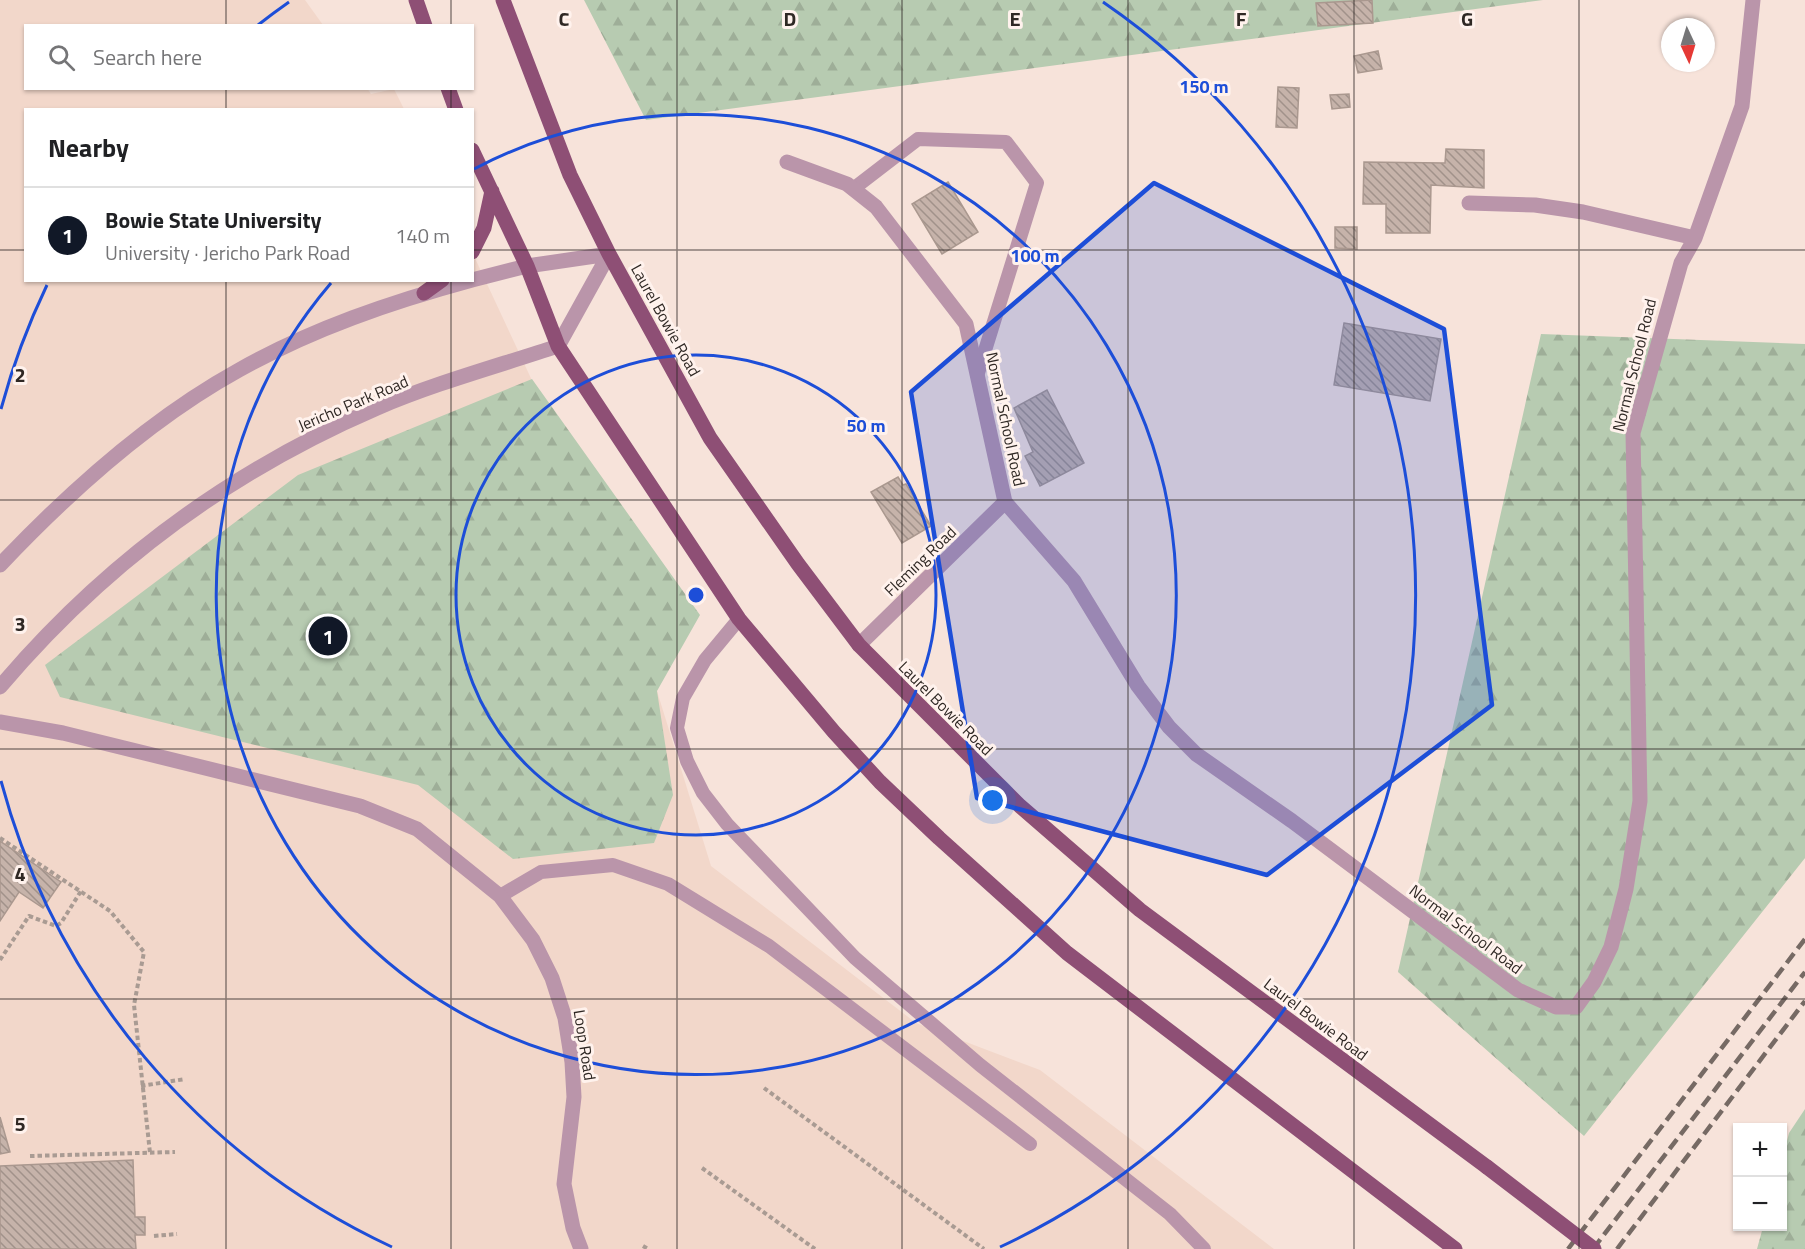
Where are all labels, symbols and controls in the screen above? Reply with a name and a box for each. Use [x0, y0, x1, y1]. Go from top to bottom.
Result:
text: C [559, 3, 570, 34]
text: D [784, 3, 796, 34]
text: E [1009, 3, 1021, 34]
text: F [1236, 3, 1247, 34]
text: G [1461, 3, 1473, 34]
north arrow [1661, 18, 1715, 72]
search box [24, 24, 474, 90]
text: Search here [93, 40, 202, 74]
icon: search [45, 41, 78, 74]
text: 150 m [1179, 73, 1229, 100]
text: Nearby [48, 128, 129, 167]
text: Bowie State University [105, 203, 321, 237]
text: 1 [62, 220, 73, 251]
text: 140 m [395, 220, 450, 251]
text: University · Jericho Park Road [105, 237, 350, 268]
text: 100 m [1010, 242, 1060, 269]
street label: Laurel Bowie Road [625, 260, 707, 380]
street label: Normal School Road [1606, 296, 1662, 434]
street label: Normal School Road [980, 350, 1032, 488]
text: 2 [14, 359, 26, 390]
street label: Jericho Park Road [294, 369, 412, 437]
text: 50 m [846, 412, 886, 439]
street label: Fleming Road [879, 520, 961, 602]
centre of rings [686, 585, 706, 605]
text: 3 [14, 608, 26, 639]
pin: 1 [308, 614, 348, 658]
street label: Laurel Bowie Road [893, 655, 999, 761]
your location [978, 786, 1007, 815]
text: 4 [14, 858, 26, 889]
street label: Normal School Road [1404, 878, 1528, 980]
street label: Laurel Bowie Road [1259, 972, 1373, 1066]
street label: Loop Road [568, 1008, 602, 1082]
text: 5 [14, 1108, 26, 1139]
map controls [1733, 1123, 1787, 1231]
button: + [1733, 1123, 1787, 1177]
button: − [1733, 1177, 1787, 1231]

